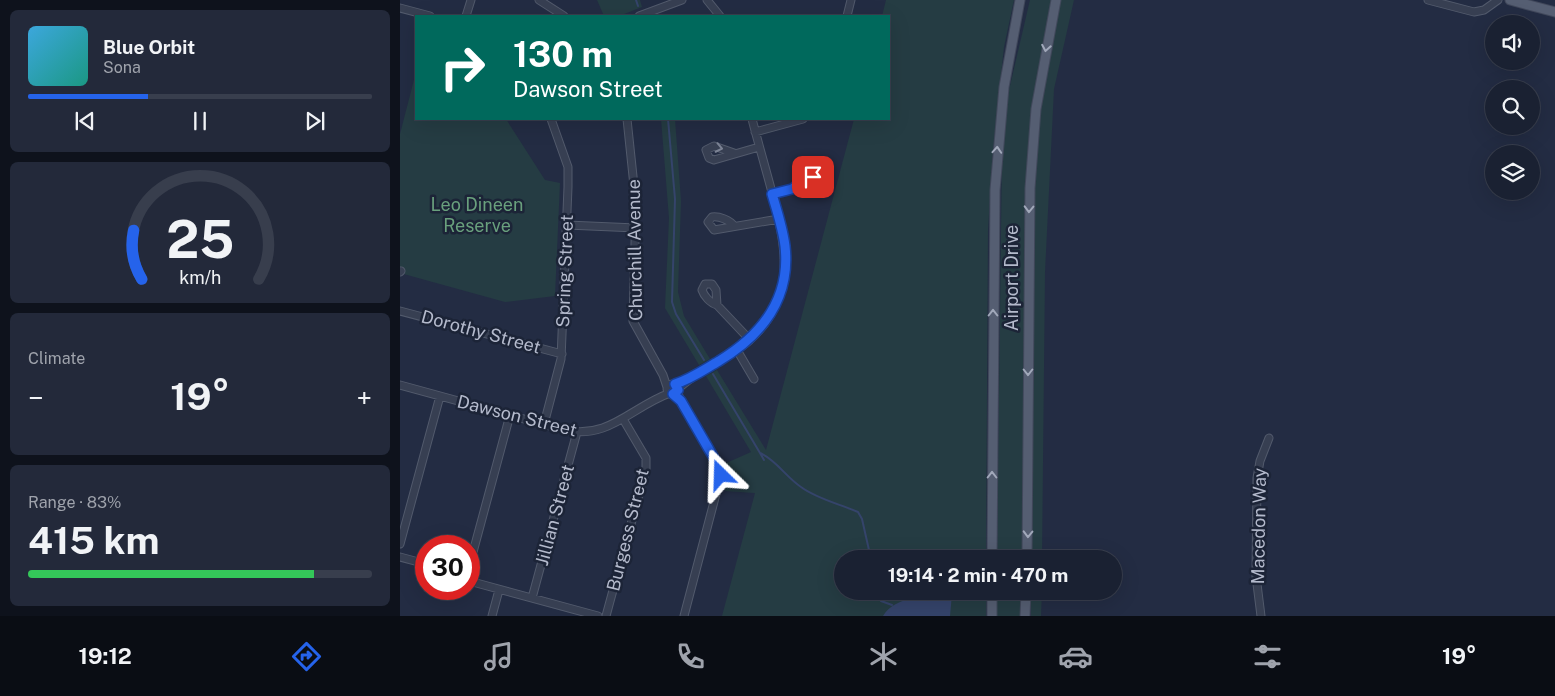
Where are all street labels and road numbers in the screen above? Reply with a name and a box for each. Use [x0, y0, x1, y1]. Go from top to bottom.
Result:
street label: Churchill Avenue [623, 179, 646, 321]
street label: Spring Street [552, 214, 577, 328]
street label: Airport Drive [1001, 225, 1022, 331]
street label: Dorothy Street [419, 305, 543, 358]
street label: Dawson Street [455, 390, 579, 441]
street label: Jillian Street [531, 462, 578, 568]
street label: Burgess Street [602, 466, 653, 593]
street label: Macedon Way [1247, 467, 1270, 585]

